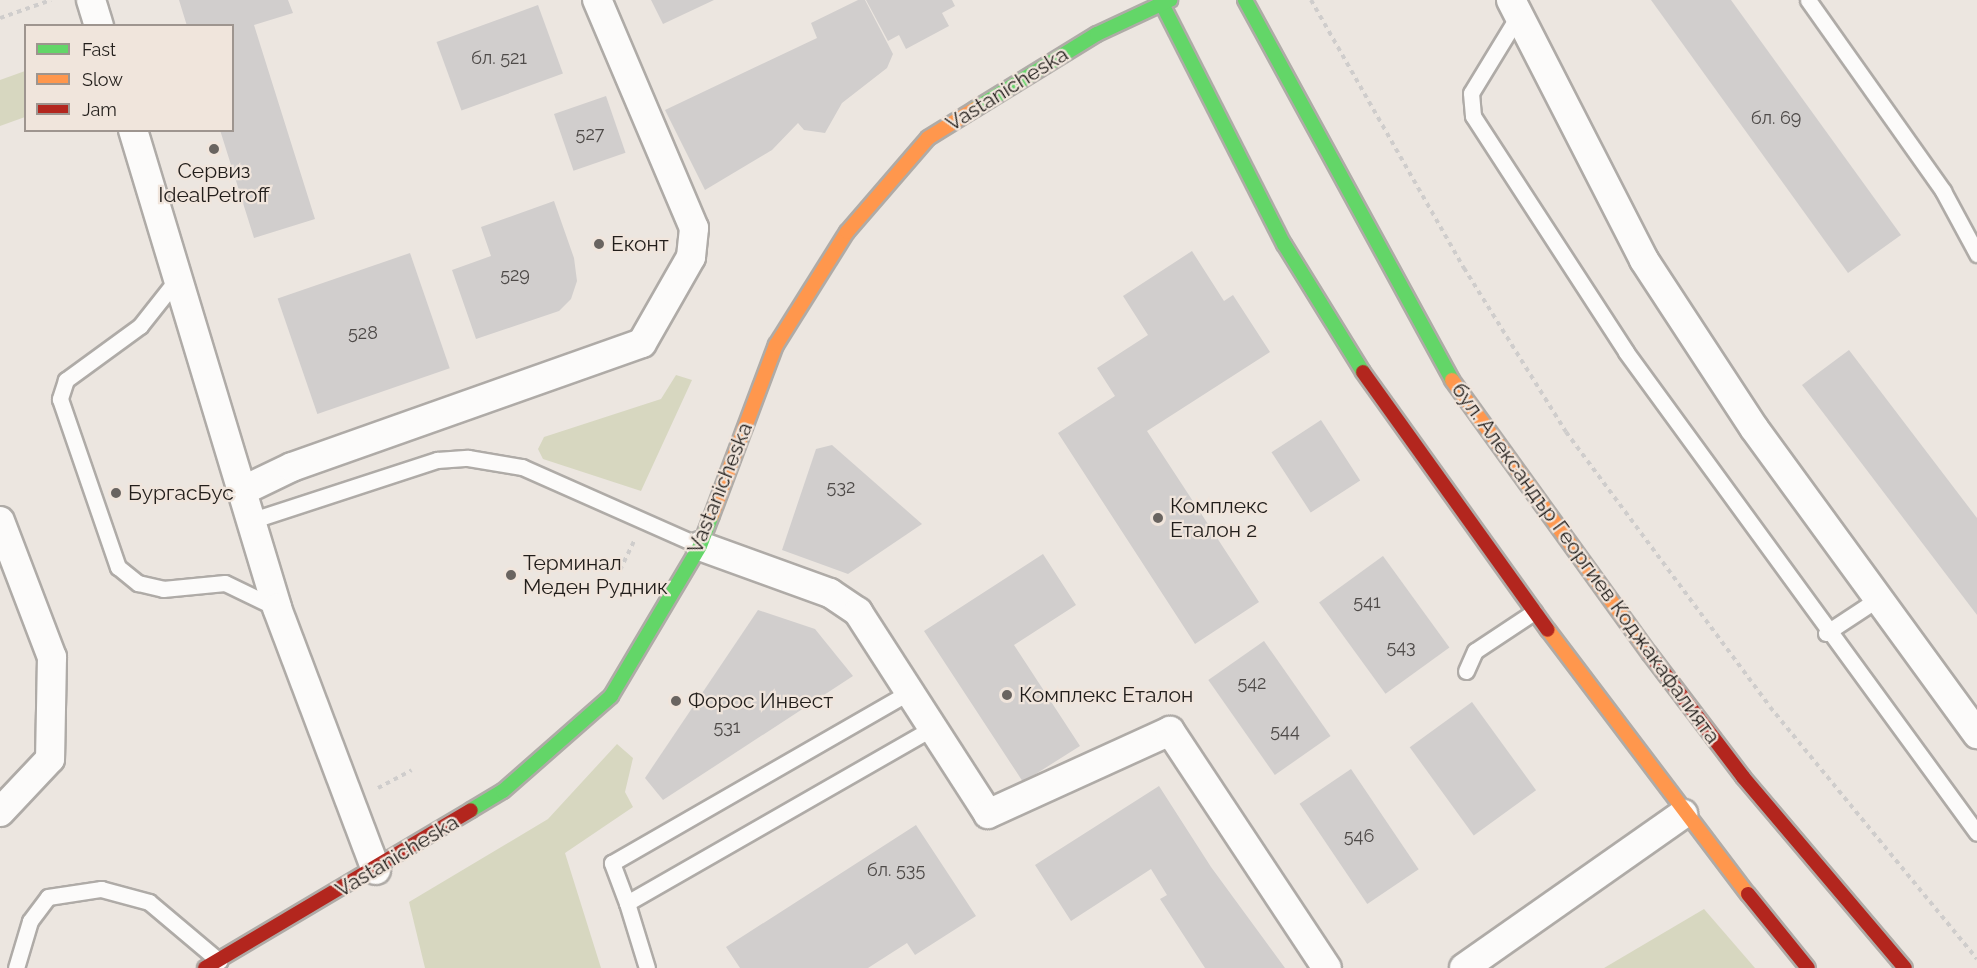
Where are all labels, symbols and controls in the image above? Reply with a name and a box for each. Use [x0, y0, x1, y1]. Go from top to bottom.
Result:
legend [24, 24, 234, 132]
text: Fast [82, 39, 116, 60]
street label: Vastanicheska [941, 42, 1073, 136]
house number: бл. 521 [471, 47, 527, 69]
text: Slow [82, 69, 123, 90]
text: Jam [82, 99, 117, 120]
house number: бл. 69 [1751, 107, 1801, 129]
house number: 527 [576, 123, 604, 145]
marker: Сервиз IdealPetroff [207, 142, 221, 156]
place label: Сервиз IdealPetroff [158, 158, 270, 208]
place label: Еконт [611, 231, 669, 257]
marker: Еконт [592, 237, 606, 251]
house number: 529 [500, 264, 530, 286]
house number: 528 [348, 322, 378, 344]
street label: бул. Александър Георгиев Коджакафалията [1446, 377, 1726, 749]
street label: Vastanicheska [682, 419, 758, 557]
house number: 532 [827, 476, 855, 498]
place label: БургасБус [128, 480, 234, 506]
marker: БургасБус [109, 486, 123, 500]
place label: Комплекс Еталон 2 [1170, 493, 1268, 543]
marker: Комплекс Еталон 2 [1151, 511, 1165, 525]
place label: Терминал Меден Рудник [523, 550, 668, 600]
marker: Терминал Меден Рудник [504, 568, 518, 582]
house number: 541 [1353, 591, 1381, 613]
house number: 543 [1386, 636, 1416, 658]
house number: 542 [1237, 672, 1267, 694]
place label: Комплекс Еталон [1019, 682, 1193, 708]
place label: Форос Инвест [688, 688, 833, 714]
marker: Комплекс Еталон [1000, 688, 1014, 702]
marker: Форос Инвест [669, 694, 683, 708]
house number: 531 [713, 716, 741, 738]
house number: 544 [1270, 720, 1300, 742]
street label: Vastanicheska [331, 809, 463, 903]
house number: 546 [1344, 825, 1374, 847]
house number: бл. 535 [867, 859, 925, 881]

